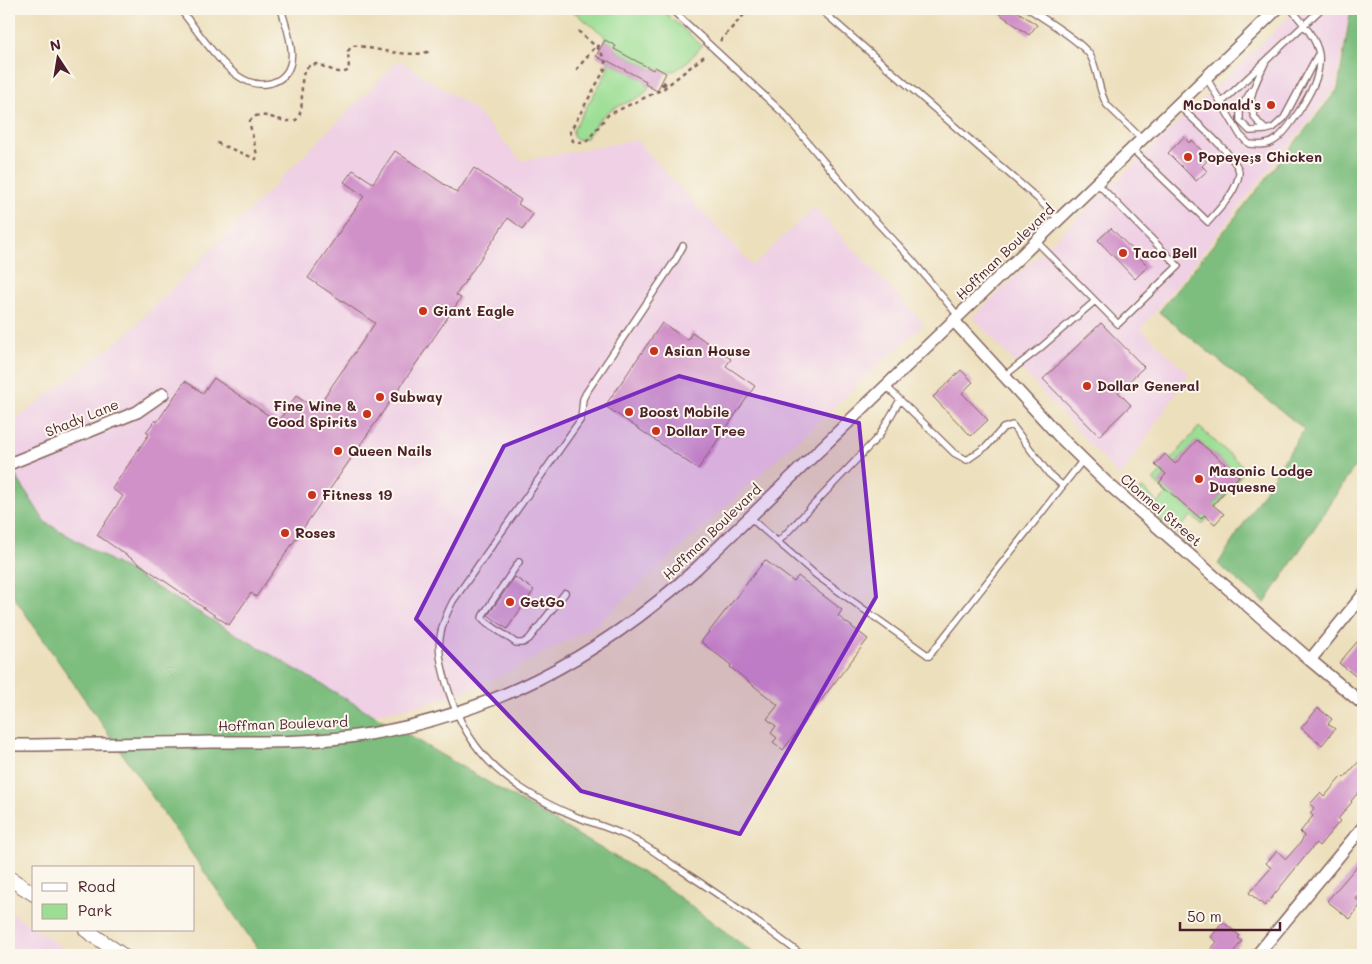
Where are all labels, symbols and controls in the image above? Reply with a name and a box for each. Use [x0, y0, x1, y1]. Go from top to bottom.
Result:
north arrow [32, 32, 82, 82]
text: N [48, 34, 62, 55]
place label: McDonald's [1183, 95, 1261, 114]
marker: McDonald's [1265, 99, 1277, 111]
place label: Popeye;s Chicken [1198, 147, 1322, 166]
marker: Popeye;s Chicken [1182, 151, 1194, 163]
street label: Hoffman Boulevard [951, 200, 1058, 304]
place label: Taco Bell [1133, 243, 1197, 262]
marker: Taco Bell [1117, 247, 1129, 259]
place label: Giant Eagle [433, 301, 514, 320]
marker: Giant Eagle [417, 305, 429, 317]
place label: Asian House [664, 341, 750, 360]
marker: Asian House [648, 345, 660, 357]
place label: Dollar General [1097, 376, 1199, 395]
marker: Dollar General [1081, 380, 1093, 392]
place label: Subway [390, 387, 443, 406]
marker: Subway [374, 391, 386, 403]
street label: Shady Lane [42, 394, 121, 441]
place label: Fine Wine & Good Spirits [268, 396, 357, 431]
place label: Boost Mobile [639, 402, 729, 421]
marker: Boost Mobile [623, 406, 635, 418]
marker: Fine Wine & Good Spirits [361, 408, 373, 420]
place label: Dollar Tree [666, 421, 745, 440]
marker: Dollar Tree [650, 425, 662, 437]
place label: Queen Nails [348, 441, 432, 460]
marker: Queen Nails [332, 445, 344, 457]
place label: Masonic Lodge Duquesne [1209, 461, 1313, 496]
street label: Clonmel Street [1117, 469, 1206, 550]
marker: Masonic Lodge Duquesne [1193, 473, 1205, 485]
street label: Hoffman Boulevard [658, 480, 765, 584]
place label: Fitness 19 [322, 485, 393, 504]
marker: Fitness 19 [306, 489, 318, 501]
place label: Roses [295, 523, 336, 542]
marker: Roses [279, 527, 291, 539]
place label: GetGo [520, 592, 565, 611]
marker: GetGo [504, 596, 516, 608]
street label: Hoffman Boulevard [218, 712, 348, 735]
legend [32, 866, 195, 932]
text: Road [78, 876, 115, 896]
scale bar [1180, 899, 1280, 931]
text: Park [78, 900, 112, 920]
text: 50 m [1187, 906, 1222, 926]

